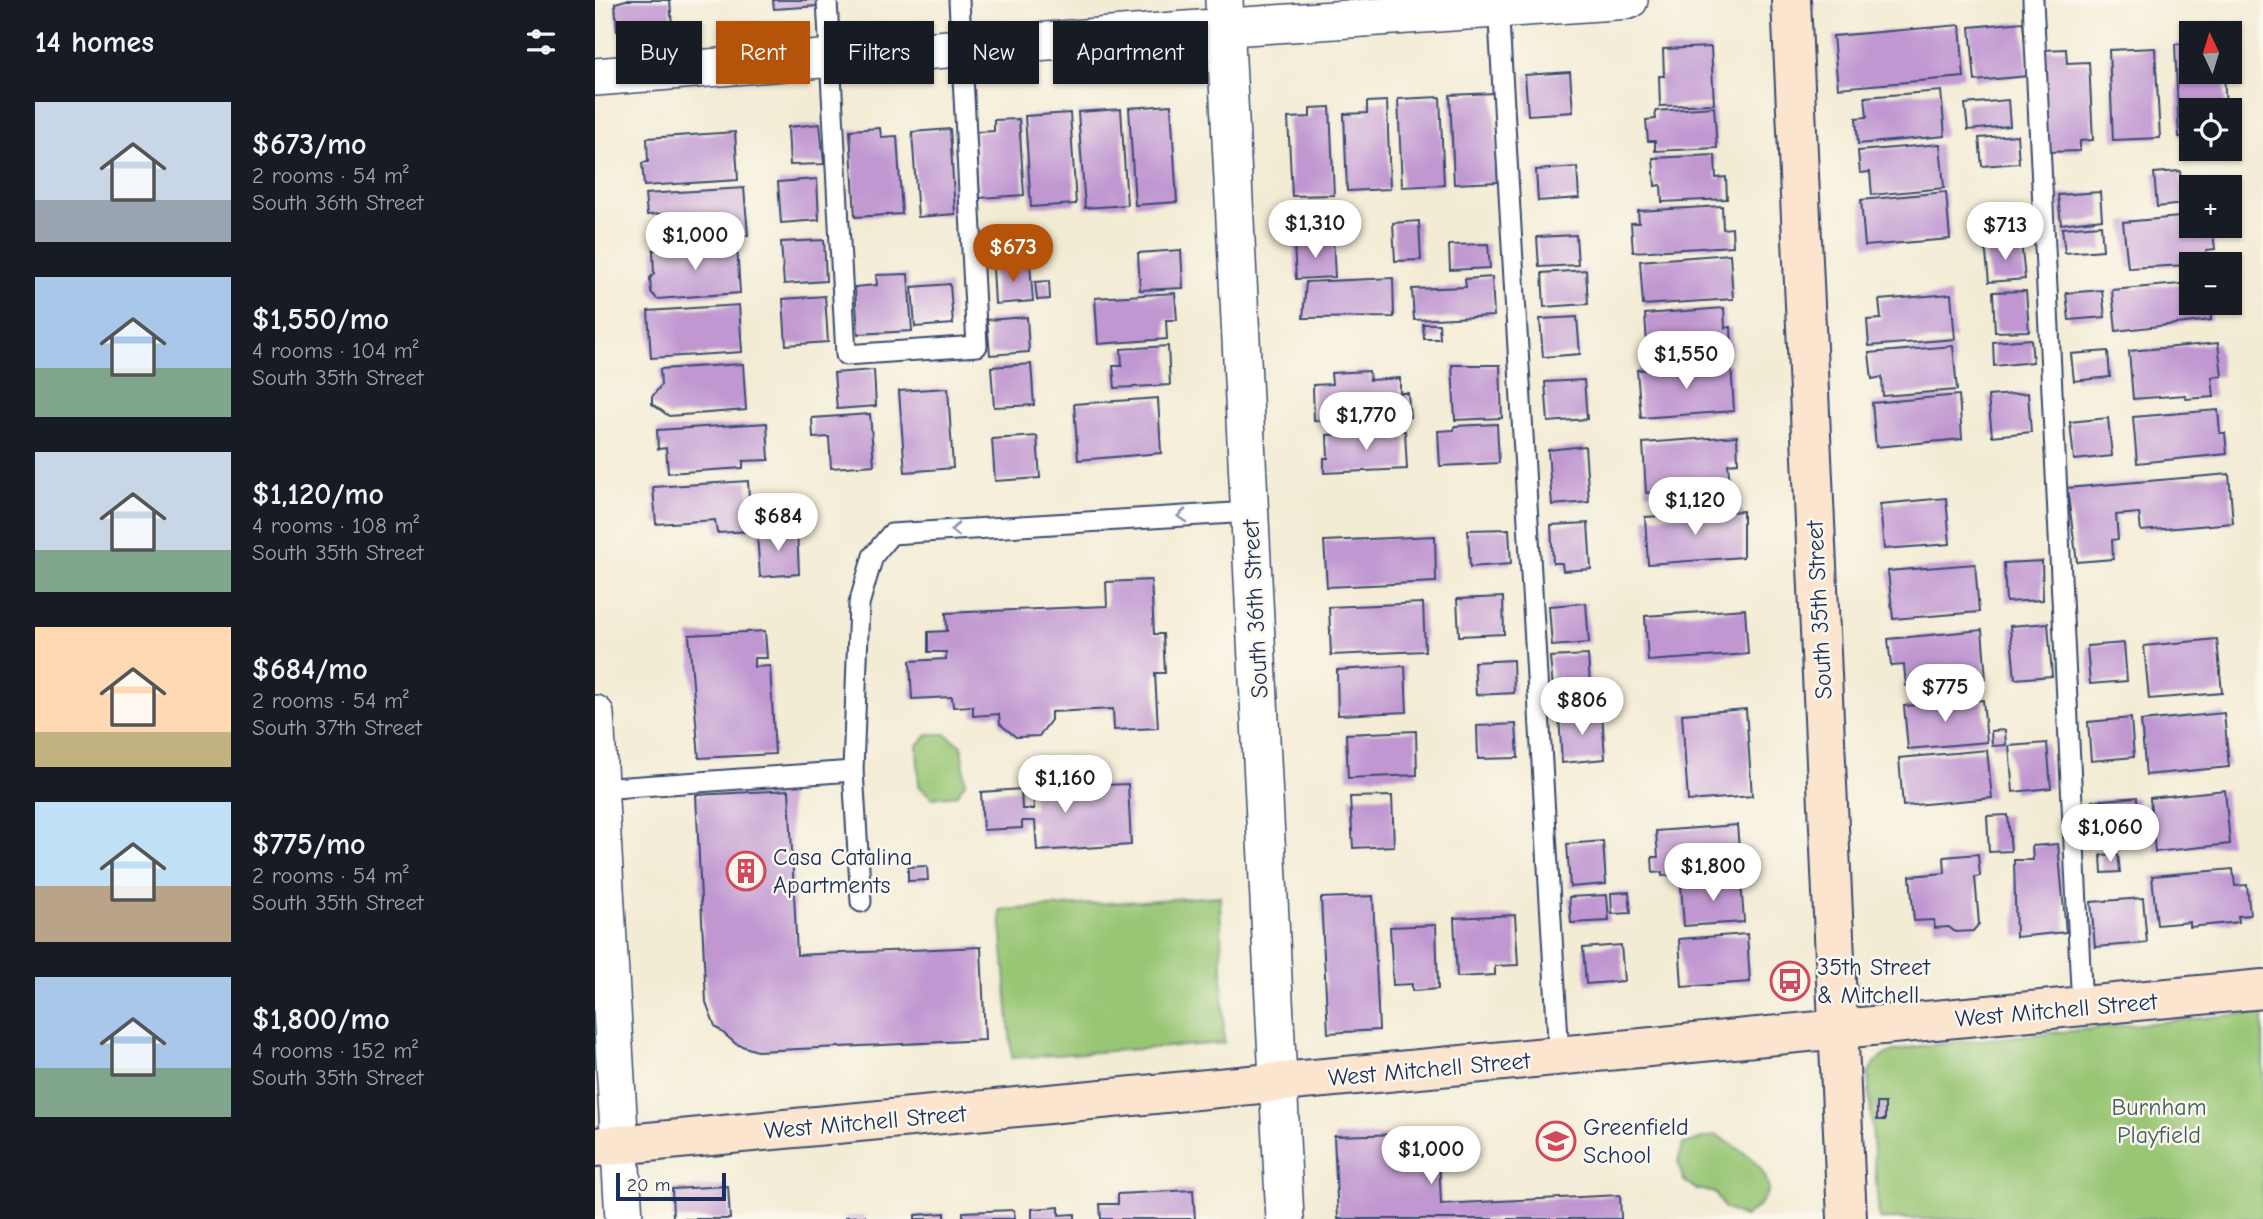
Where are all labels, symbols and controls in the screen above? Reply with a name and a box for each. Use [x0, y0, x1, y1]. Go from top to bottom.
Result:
chip: Buy [616, 21, 702, 84]
chip: Rent [716, 21, 810, 84]
chip: Filters [824, 21, 934, 84]
chip: New [948, 21, 1039, 84]
chip: Apartment [1053, 21, 1208, 84]
north arrow [2179, 21, 2242, 84]
map controls [2179, 21, 2242, 315]
icon: filters [522, 23, 560, 61]
text: 14 homes [35, 25, 154, 60]
button: locate [2179, 98, 2242, 161]
text: $673/mo [252, 127, 367, 162]
icon: home [91, 130, 175, 214]
text: 2 rooms · 54 m² [252, 162, 409, 189]
button: + [2179, 175, 2242, 238]
text: South 36th Street [252, 189, 424, 216]
pin: $1,310 [1258, 201, 1372, 260]
pin: $713 [1964, 202, 2046, 262]
text: $1,310 [1285, 209, 1345, 236]
text: $713 [1983, 211, 2027, 238]
pin: $1,000 [638, 212, 752, 272]
text: $1,000 [662, 221, 728, 248]
pin: $673 [972, 224, 1054, 284]
text: $673 [989, 233, 1037, 260]
button: − [2179, 252, 2242, 315]
text: $1,550/mo [252, 302, 389, 337]
icon: home [91, 305, 175, 389]
pin: $1,550 [1629, 332, 1743, 391]
text: 4 rooms · 104 m² [252, 337, 419, 364]
text: $1,550 [1654, 340, 1718, 367]
text: South 35th Street [252, 364, 424, 391]
pin: $1,770 [1309, 392, 1423, 452]
text: $1,770 [1335, 401, 1397, 428]
text: $1,120/mo [252, 477, 384, 512]
pin: $1,120 [1638, 477, 1752, 537]
icon: home [91, 480, 175, 564]
text: $1,120 [1665, 486, 1725, 513]
pin: $684 [737, 494, 819, 553]
text: $684 [754, 502, 802, 529]
one-way arrow [1176, 508, 1187, 523]
text: 4 rooms · 108 m² [252, 512, 419, 539]
street label: South 36th Street [1236, 518, 1274, 699]
street label: South 35th Street [1800, 519, 1838, 700]
one-way arrow [949, 523, 960, 538]
text: South 35th Street [252, 539, 424, 566]
text: $684/mo [252, 652, 368, 687]
icon: home [91, 655, 175, 739]
pin: $775 [1904, 664, 1986, 724]
text: $775 [1922, 673, 1968, 700]
pin: $806 [1541, 678, 1623, 737]
text: $806 [1557, 686, 1607, 713]
text: 2 rooms · 54 m² [252, 687, 409, 714]
text: South 37th Street [252, 714, 422, 741]
pin: $1,160 [1008, 756, 1122, 815]
text: $1,160 [1034, 764, 1096, 791]
pin: $1,060 [2053, 804, 2167, 864]
text: $1,060 [2077, 813, 2143, 840]
text: $775/mo [252, 827, 366, 862]
icon: home [91, 830, 175, 914]
place label: Casa Catalina Apartments [773, 843, 912, 899]
pin: $1,800 [1656, 844, 1770, 903]
building icon: Casa Catalina Apartments [725, 850, 767, 892]
text: $1,800 [1680, 852, 1746, 879]
text: 2 rooms · 54 m² [252, 862, 409, 889]
text: South 35th Street [252, 889, 424, 916]
place label: 35th Street & Mitchell [1817, 953, 1931, 1009]
bus stop icon: 35th Street & Mitchell [1769, 960, 1811, 1002]
street label: West Mitchell Street [1954, 987, 2159, 1033]
text: $1,800/mo [252, 1002, 390, 1037]
icon: home [91, 1005, 175, 1089]
text: 4 rooms · 152 m² [252, 1037, 418, 1064]
street label: West Mitchell Street [1327, 1046, 1532, 1092]
text: South 35th Street [252, 1064, 424, 1091]
park label: Burnham Playfield [2111, 1093, 2207, 1149]
street label: West Mitchell Street [763, 1099, 968, 1145]
place label: Greenfield School [1583, 1113, 1689, 1169]
school or university icon: Greenfield School [1535, 1120, 1577, 1162]
pin: $1,000 [1374, 1126, 1488, 1186]
text: $1,000 [1398, 1135, 1464, 1162]
scale bar [616, 1170, 726, 1202]
text: 20 m [627, 1174, 671, 1196]

